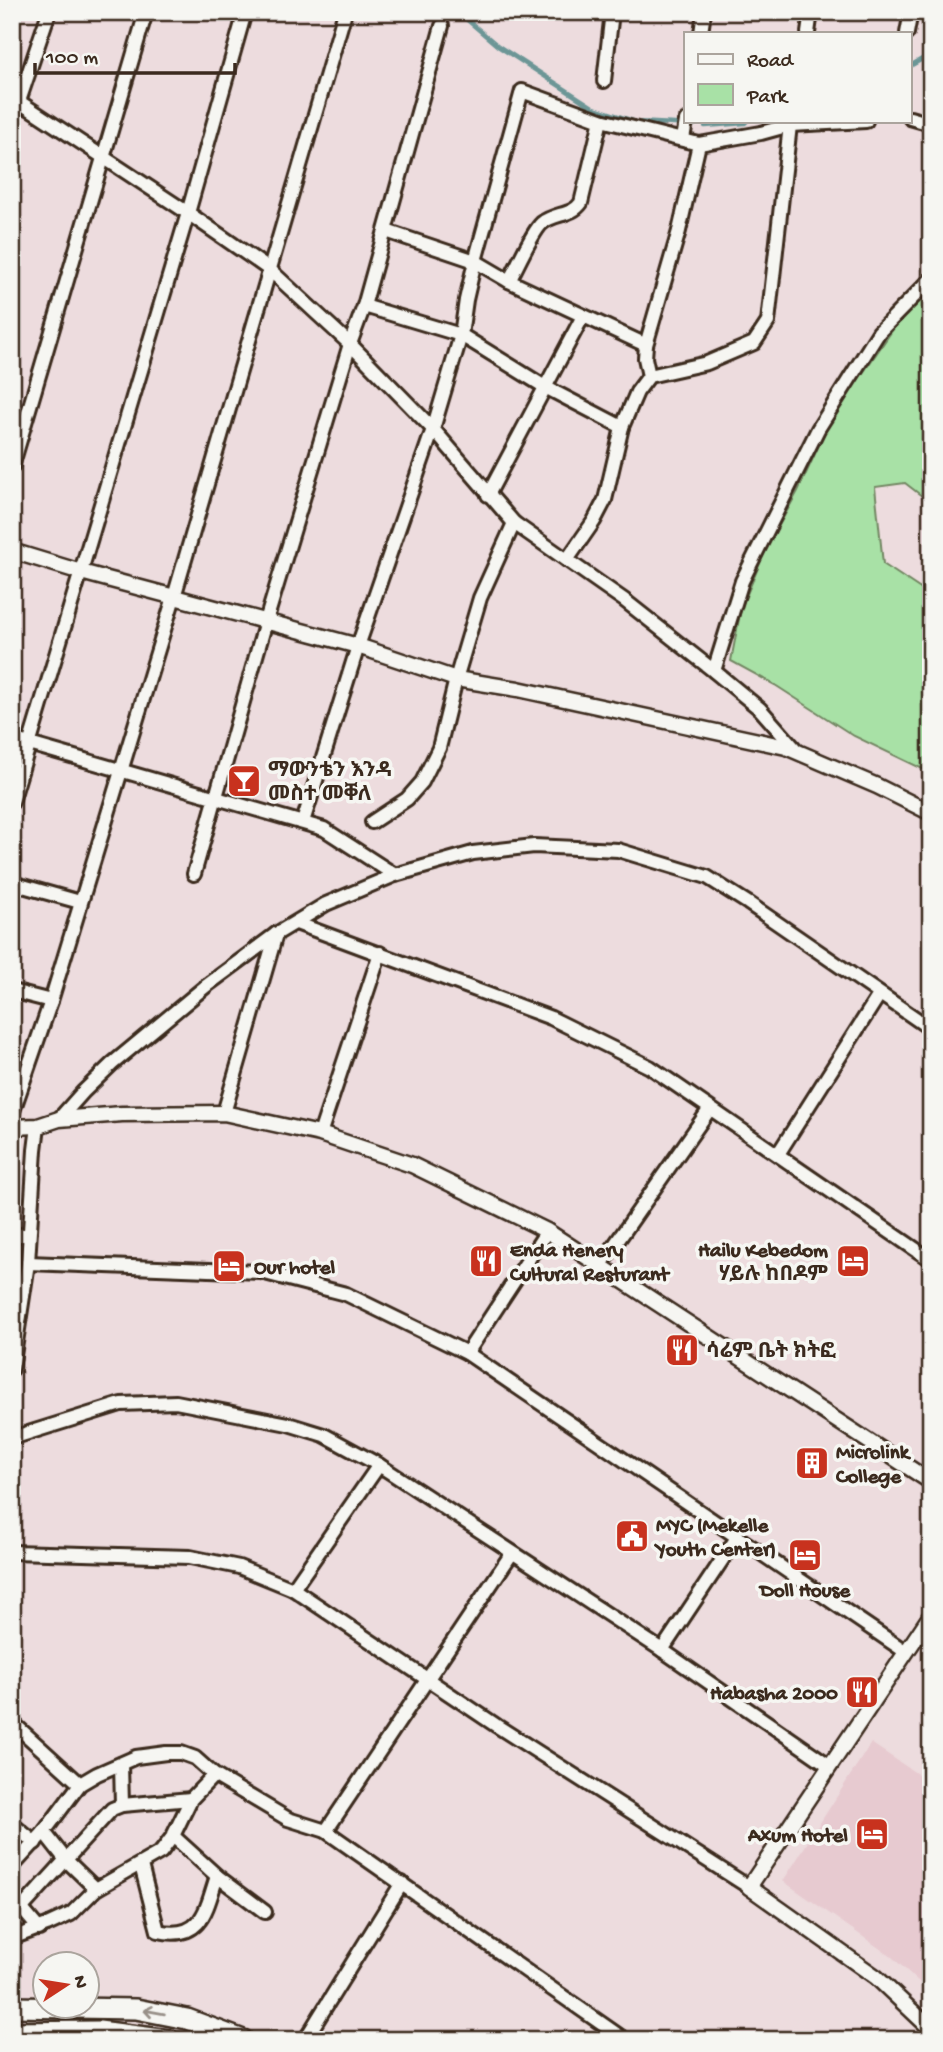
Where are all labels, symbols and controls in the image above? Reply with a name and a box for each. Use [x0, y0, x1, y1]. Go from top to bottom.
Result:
scale bar [35, 32, 234, 76]
legend [684, 32, 912, 122]
text: 100 m [45, 47, 98, 72]
text: Road [747, 50, 795, 75]
text: Park [746, 86, 790, 111]
place label: ማውንቴን እንዳ መስተ መቐለ [268, 760, 392, 809]
bar icon: ማውንቴን እንዳ መስተ መቐለ [225, 762, 263, 800]
place label: Enda Henery Cultural Resturant [509, 1240, 671, 1289]
place label: Hailu Kebedom ሃይሉ ከበዶም [698, 1240, 828, 1289]
restaurant icon: Enda Henery Cultural Resturant [467, 1242, 505, 1280]
hotel icon: Hailu Kebedom ሃይሉ ከበዶም [834, 1242, 872, 1280]
hotel icon: Our hotel [210, 1247, 248, 1285]
place label: Our hotel [254, 1257, 335, 1282]
restaurant icon: ሳሬም ቤት ክትፎ [663, 1331, 701, 1369]
place label: ሳሬም ቤት ክትፎ [706, 1340, 836, 1366]
place label: Microlink College [835, 1442, 912, 1491]
building icon: Microlink College [793, 1444, 831, 1482]
place label: MYC (Mekelle Youth Center) [653, 1515, 776, 1564]
public building icon: MYC (Mekelle Youth Center) [613, 1517, 651, 1555]
hotel icon: Doll House [786, 1536, 824, 1574]
place label: Doll House [758, 1580, 851, 1605]
restaurant icon: Habasha 2000 [843, 1673, 881, 1711]
place label: Habasha 2000 [710, 1683, 838, 1708]
hotel icon: Axum Hotel [853, 1815, 891, 1853]
place label: Axum Hotel [747, 1825, 848, 1850]
north arrow [32, 1951, 102, 2021]
text: N [67, 1974, 92, 1991]
one-way arrow [143, 2005, 166, 2018]

